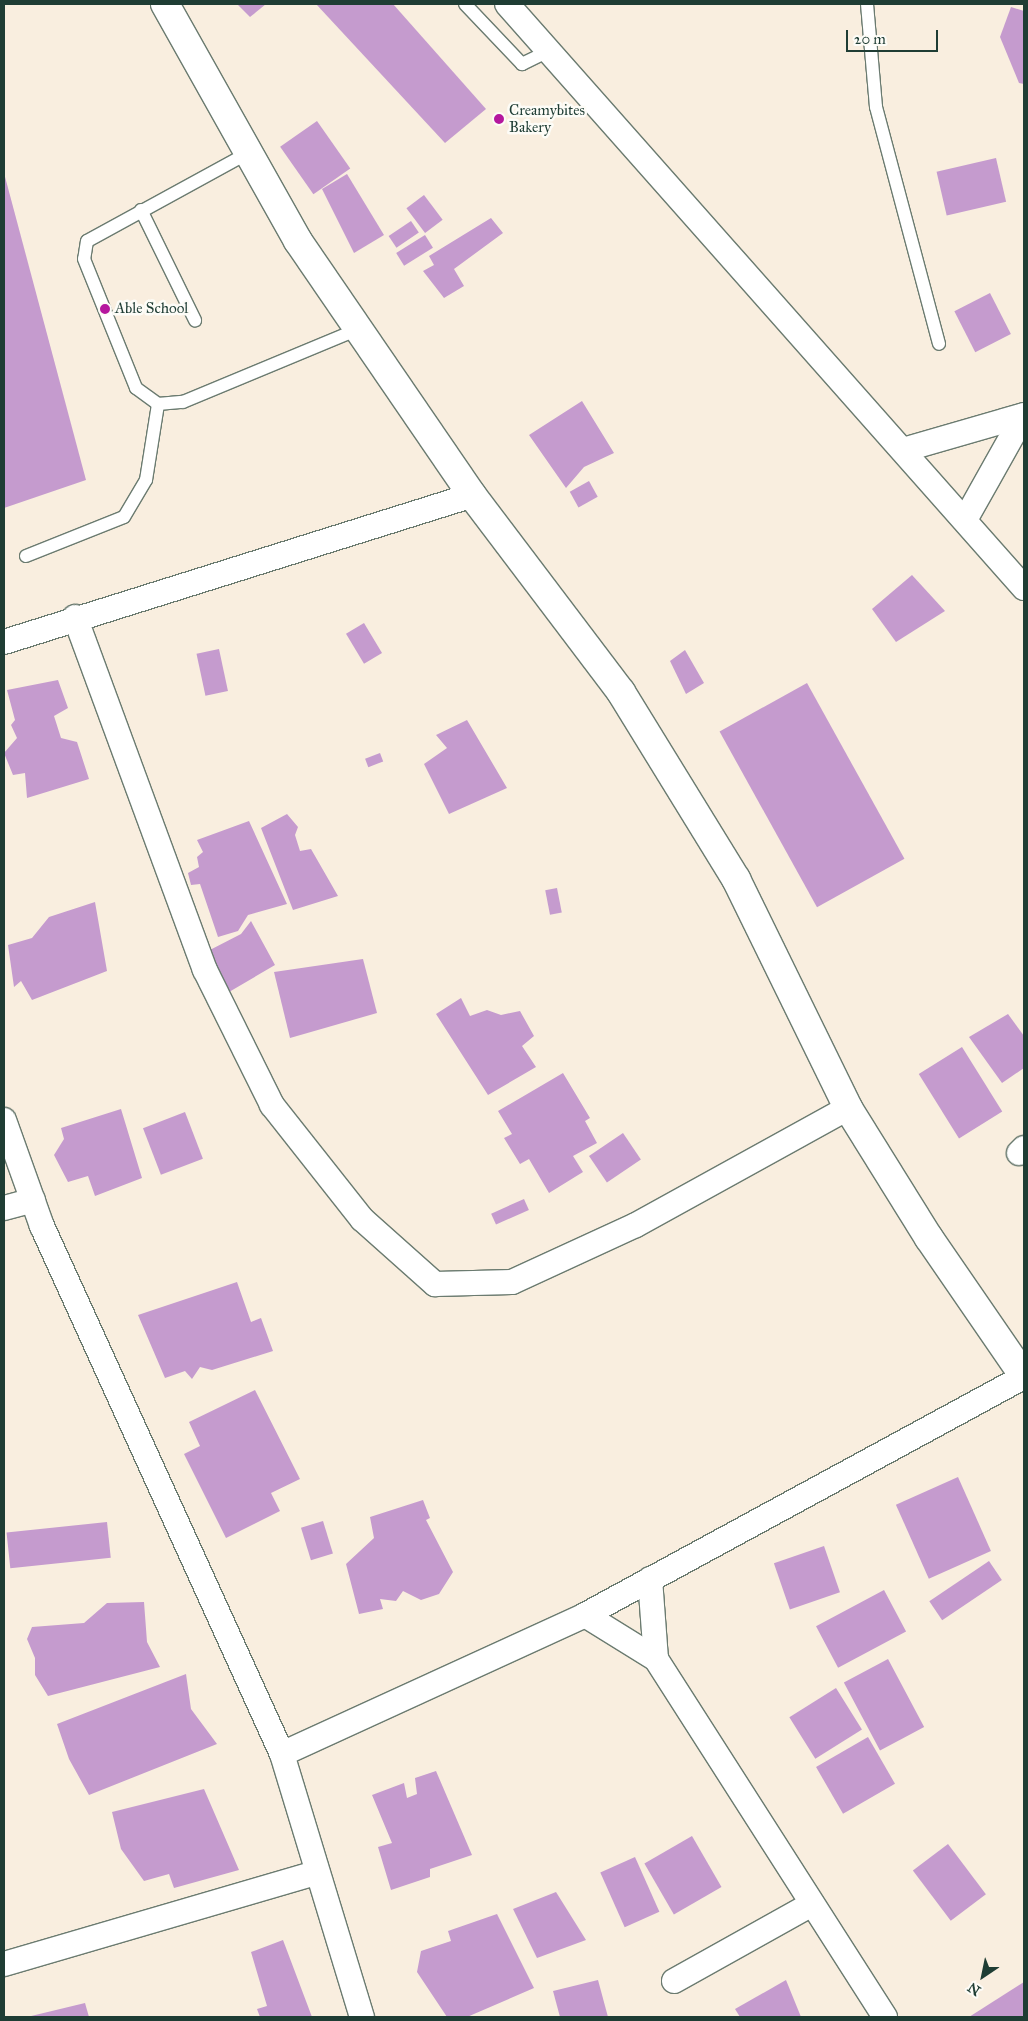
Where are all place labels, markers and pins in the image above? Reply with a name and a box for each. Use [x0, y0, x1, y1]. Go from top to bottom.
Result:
place label: Creamybites Bakery [509, 101, 585, 136]
marker: Creamybites Bakery [493, 113, 505, 125]
place label: Able School [115, 300, 188, 318]
marker: Able School [99, 303, 111, 315]

